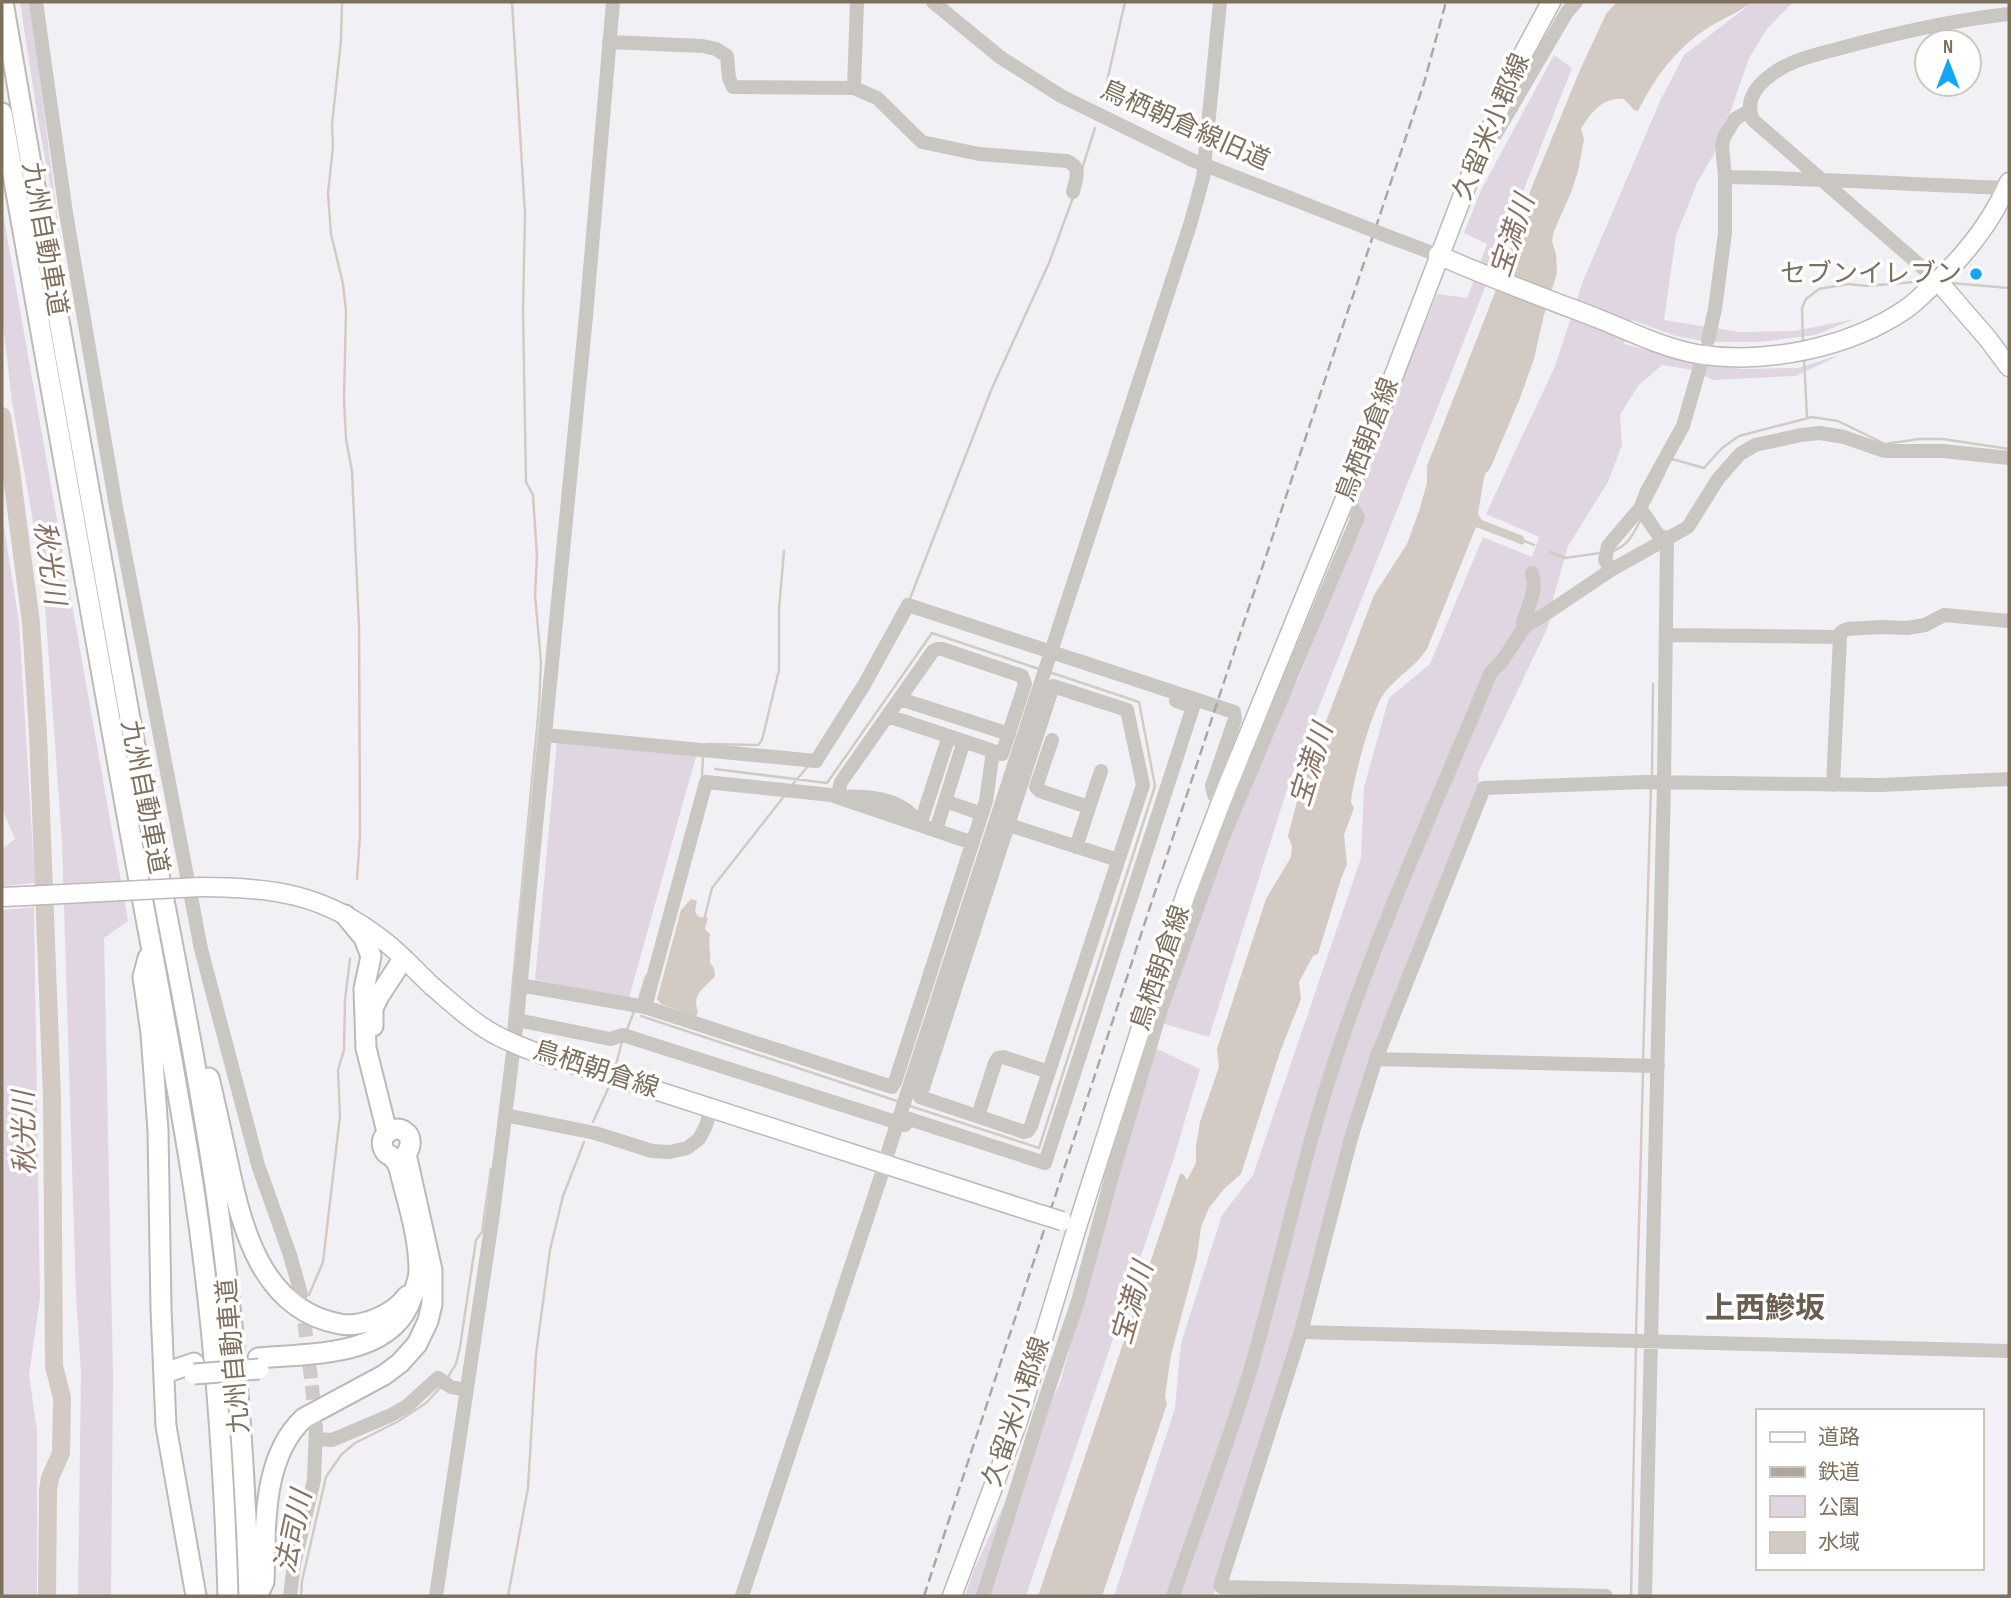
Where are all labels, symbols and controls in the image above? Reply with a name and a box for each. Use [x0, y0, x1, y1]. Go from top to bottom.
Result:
north arrow [1913, 28, 1983, 98]
text: N [1943, 36, 1953, 59]
street label: 久留米小郡線 [1447, 49, 1537, 205]
street label: 鳥栖朝倉線旧道 [1096, 75, 1274, 177]
street label: 九州自動車道 [15, 159, 73, 319]
water label: 宝満川 [1484, 188, 1543, 281]
place label: セブンイレブン [1780, 259, 1962, 290]
marker: セブンイレブン [1968, 266, 1984, 282]
street label: 鳥栖朝倉線 [1330, 374, 1406, 506]
water label: 秋光川 [27, 519, 72, 610]
street label: 九州自動車道 [114, 717, 174, 877]
water label: 宝満川 [1284, 717, 1341, 810]
street label: 鳥栖朝倉線 [1125, 901, 1197, 1035]
street label: 鳥栖朝倉線 [529, 1035, 663, 1105]
water label: 秋光川 [8, 1088, 42, 1175]
water label: 宝満川 [1106, 1255, 1161, 1348]
street label: 九州自動車道 [212, 1277, 256, 1435]
district label: 上西鰺坂 [1705, 1291, 1825, 1327]
street label: 久留米小郡線 [977, 1333, 1057, 1491]
legend [1756, 1409, 1983, 1570]
text: 道路 [1818, 1425, 1860, 1450]
text: 鉄道 [1818, 1460, 1860, 1485]
water label: 法司川 [269, 1485, 319, 1577]
text: 公園 [1818, 1495, 1860, 1520]
text: 水域 [1818, 1530, 1860, 1555]

